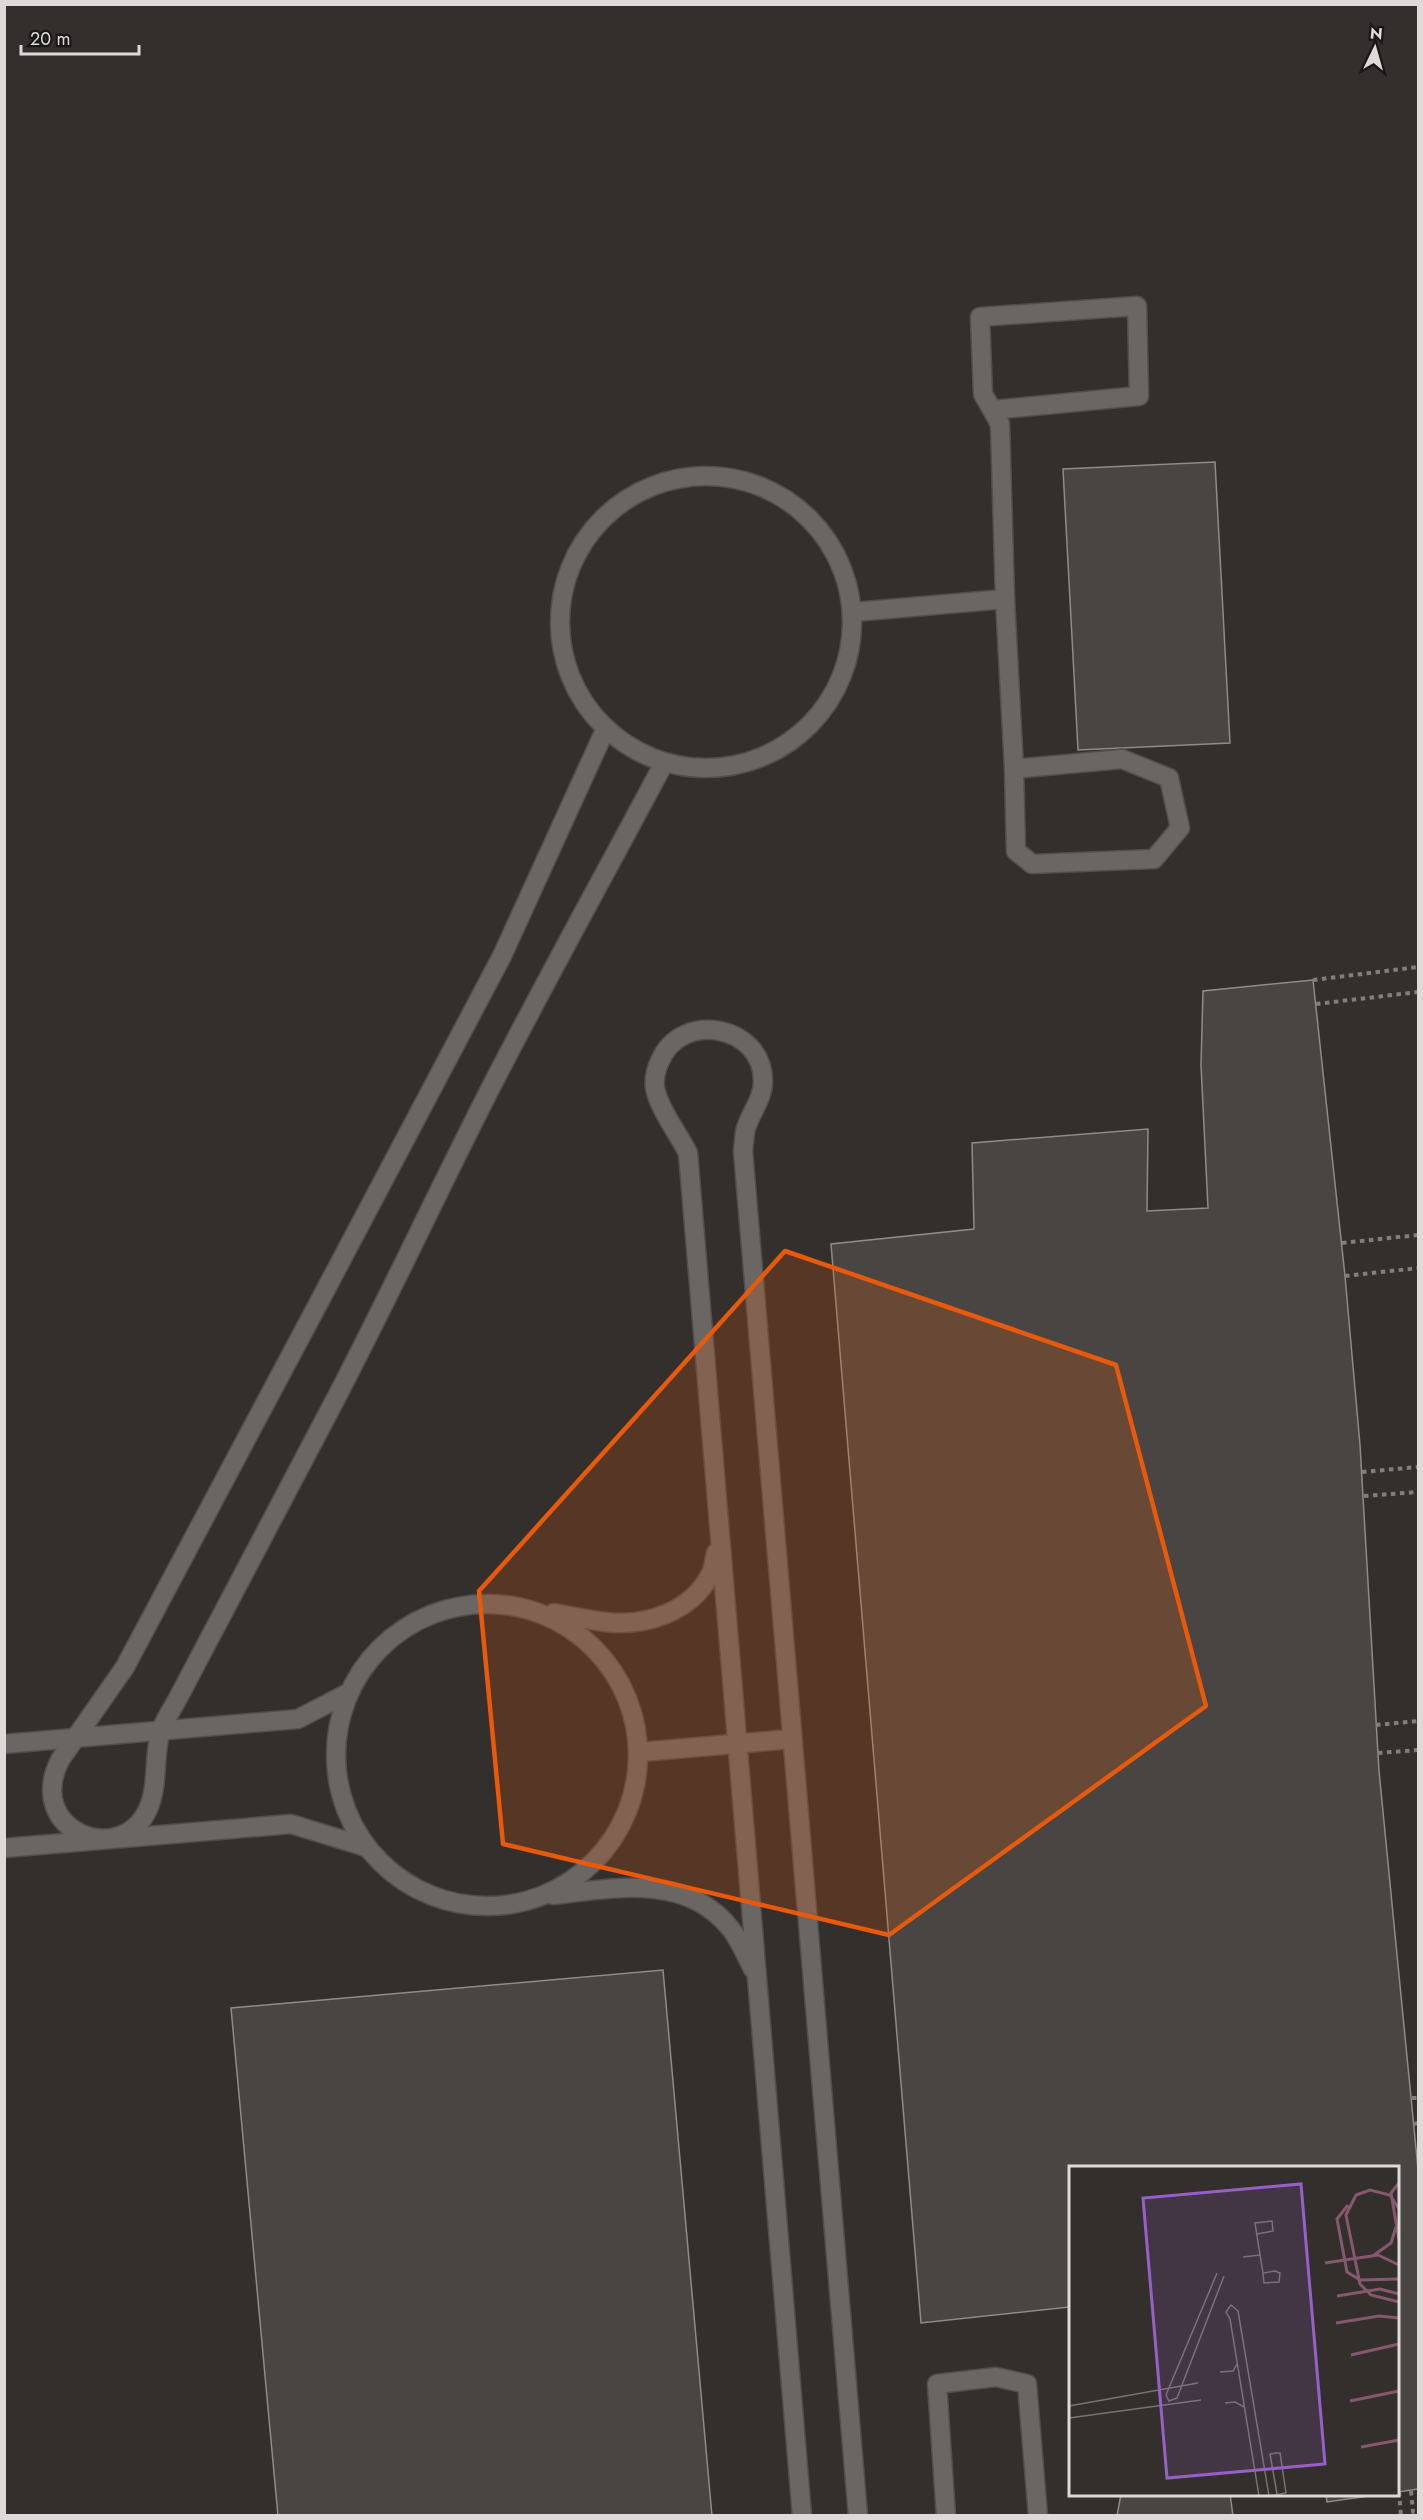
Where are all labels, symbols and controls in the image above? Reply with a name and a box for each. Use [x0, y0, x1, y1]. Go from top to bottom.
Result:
scale bar [21, 18, 140, 56]
north arrow [1345, 18, 1405, 78]
text: N [1369, 22, 1384, 46]
text: 20 m [30, 26, 70, 52]
inset map [1069, 2166, 1399, 2496]

